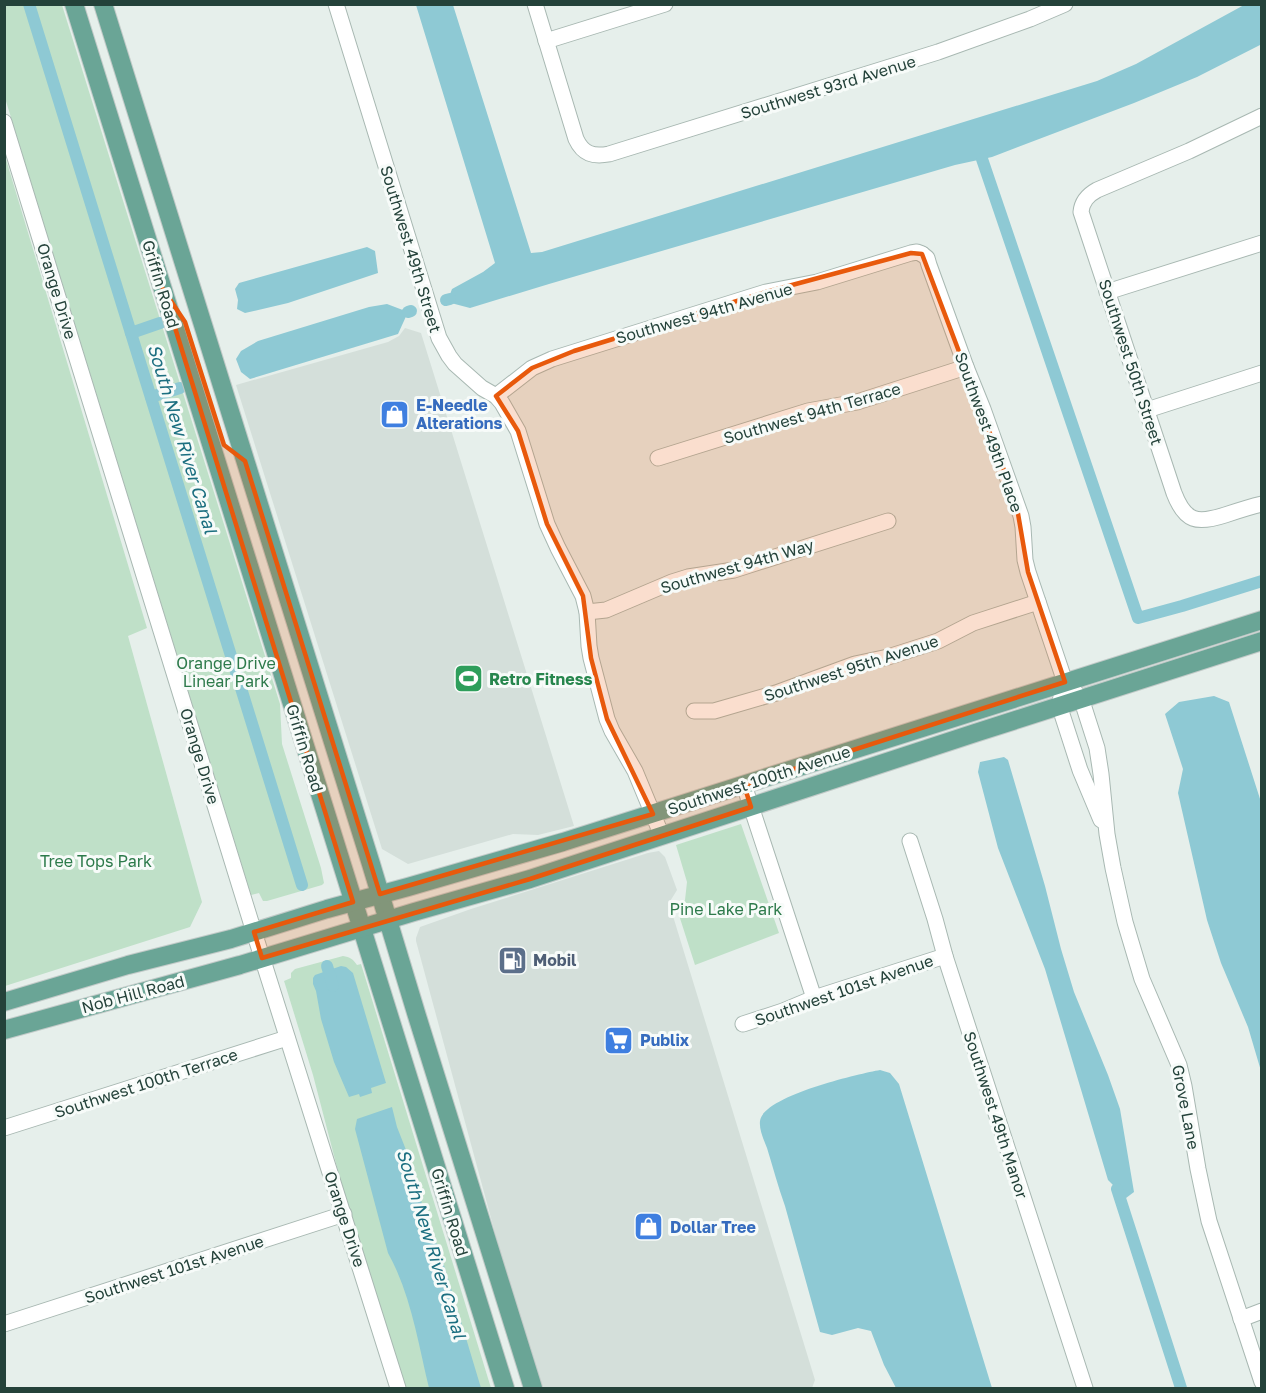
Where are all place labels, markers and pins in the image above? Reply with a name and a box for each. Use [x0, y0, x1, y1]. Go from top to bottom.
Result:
place label: E-Needle Alterations [416, 395, 502, 433]
shop icon: E-Needle Alterations [379, 398, 411, 430]
sports icon: Retro Fitness [452, 663, 484, 695]
place label: Retro Fitness [489, 669, 593, 689]
fuel station icon: Mobil [496, 944, 528, 976]
place label: Mobil [533, 950, 577, 970]
supermarket icon: Publix [603, 1024, 635, 1056]
place label: Publix [640, 1030, 690, 1050]
shop icon: Dollar Tree [633, 1211, 665, 1243]
place label: Dollar Tree [670, 1217, 756, 1237]

